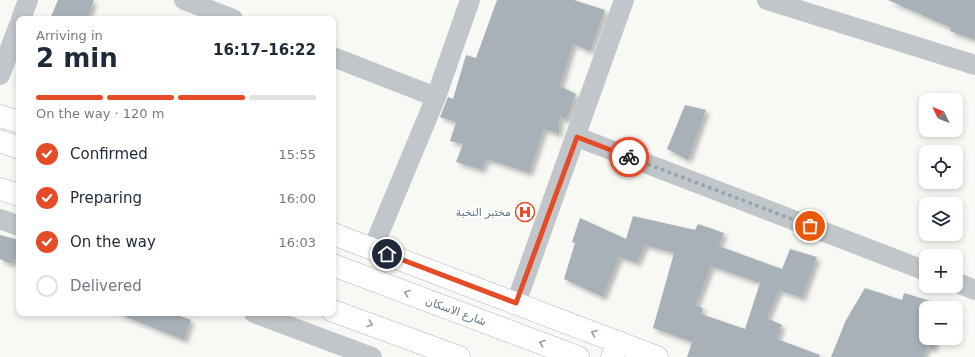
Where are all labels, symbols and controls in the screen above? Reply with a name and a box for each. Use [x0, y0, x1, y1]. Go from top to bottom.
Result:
text: Arriving in [36, 28, 103, 43]
text: 16:17–16:22 [213, 41, 316, 59]
text: 2 min [36, 43, 118, 73]
north arrow [919, 93, 963, 137]
map controls [919, 93, 963, 345]
text: On the way · 120 m [36, 106, 164, 121]
courier [609, 137, 649, 177]
icon: check [36, 143, 58, 165]
text: Confirmed [70, 145, 148, 163]
button: locate [919, 145, 963, 189]
icon: bike [618, 146, 640, 168]
text: 15:55 [279, 147, 316, 162]
icon: check [36, 187, 58, 209]
text: Preparing [70, 189, 142, 207]
text: 16:00 [279, 191, 316, 206]
button: layers [919, 197, 963, 241]
hospital icon: مختبر النخبة [514, 201, 536, 223]
place label: مختبر النخبة [456, 206, 511, 219]
pin [793, 209, 827, 243]
icon: bag [799, 215, 821, 237]
icon: check [36, 231, 58, 253]
text: On the way [70, 233, 156, 251]
text: 16:03 [279, 235, 316, 250]
pin [370, 237, 404, 271]
icon: home [376, 243, 398, 265]
button: + [919, 249, 963, 293]
text: Delivered [70, 277, 142, 295]
one-way arrow [403, 289, 410, 298]
street label: شارع الاسكان [424, 294, 488, 329]
button: − [919, 301, 963, 345]
one-way arrow [366, 319, 373, 328]
one-way arrow [591, 330, 598, 338]
one-way arrow [538, 340, 545, 348]

